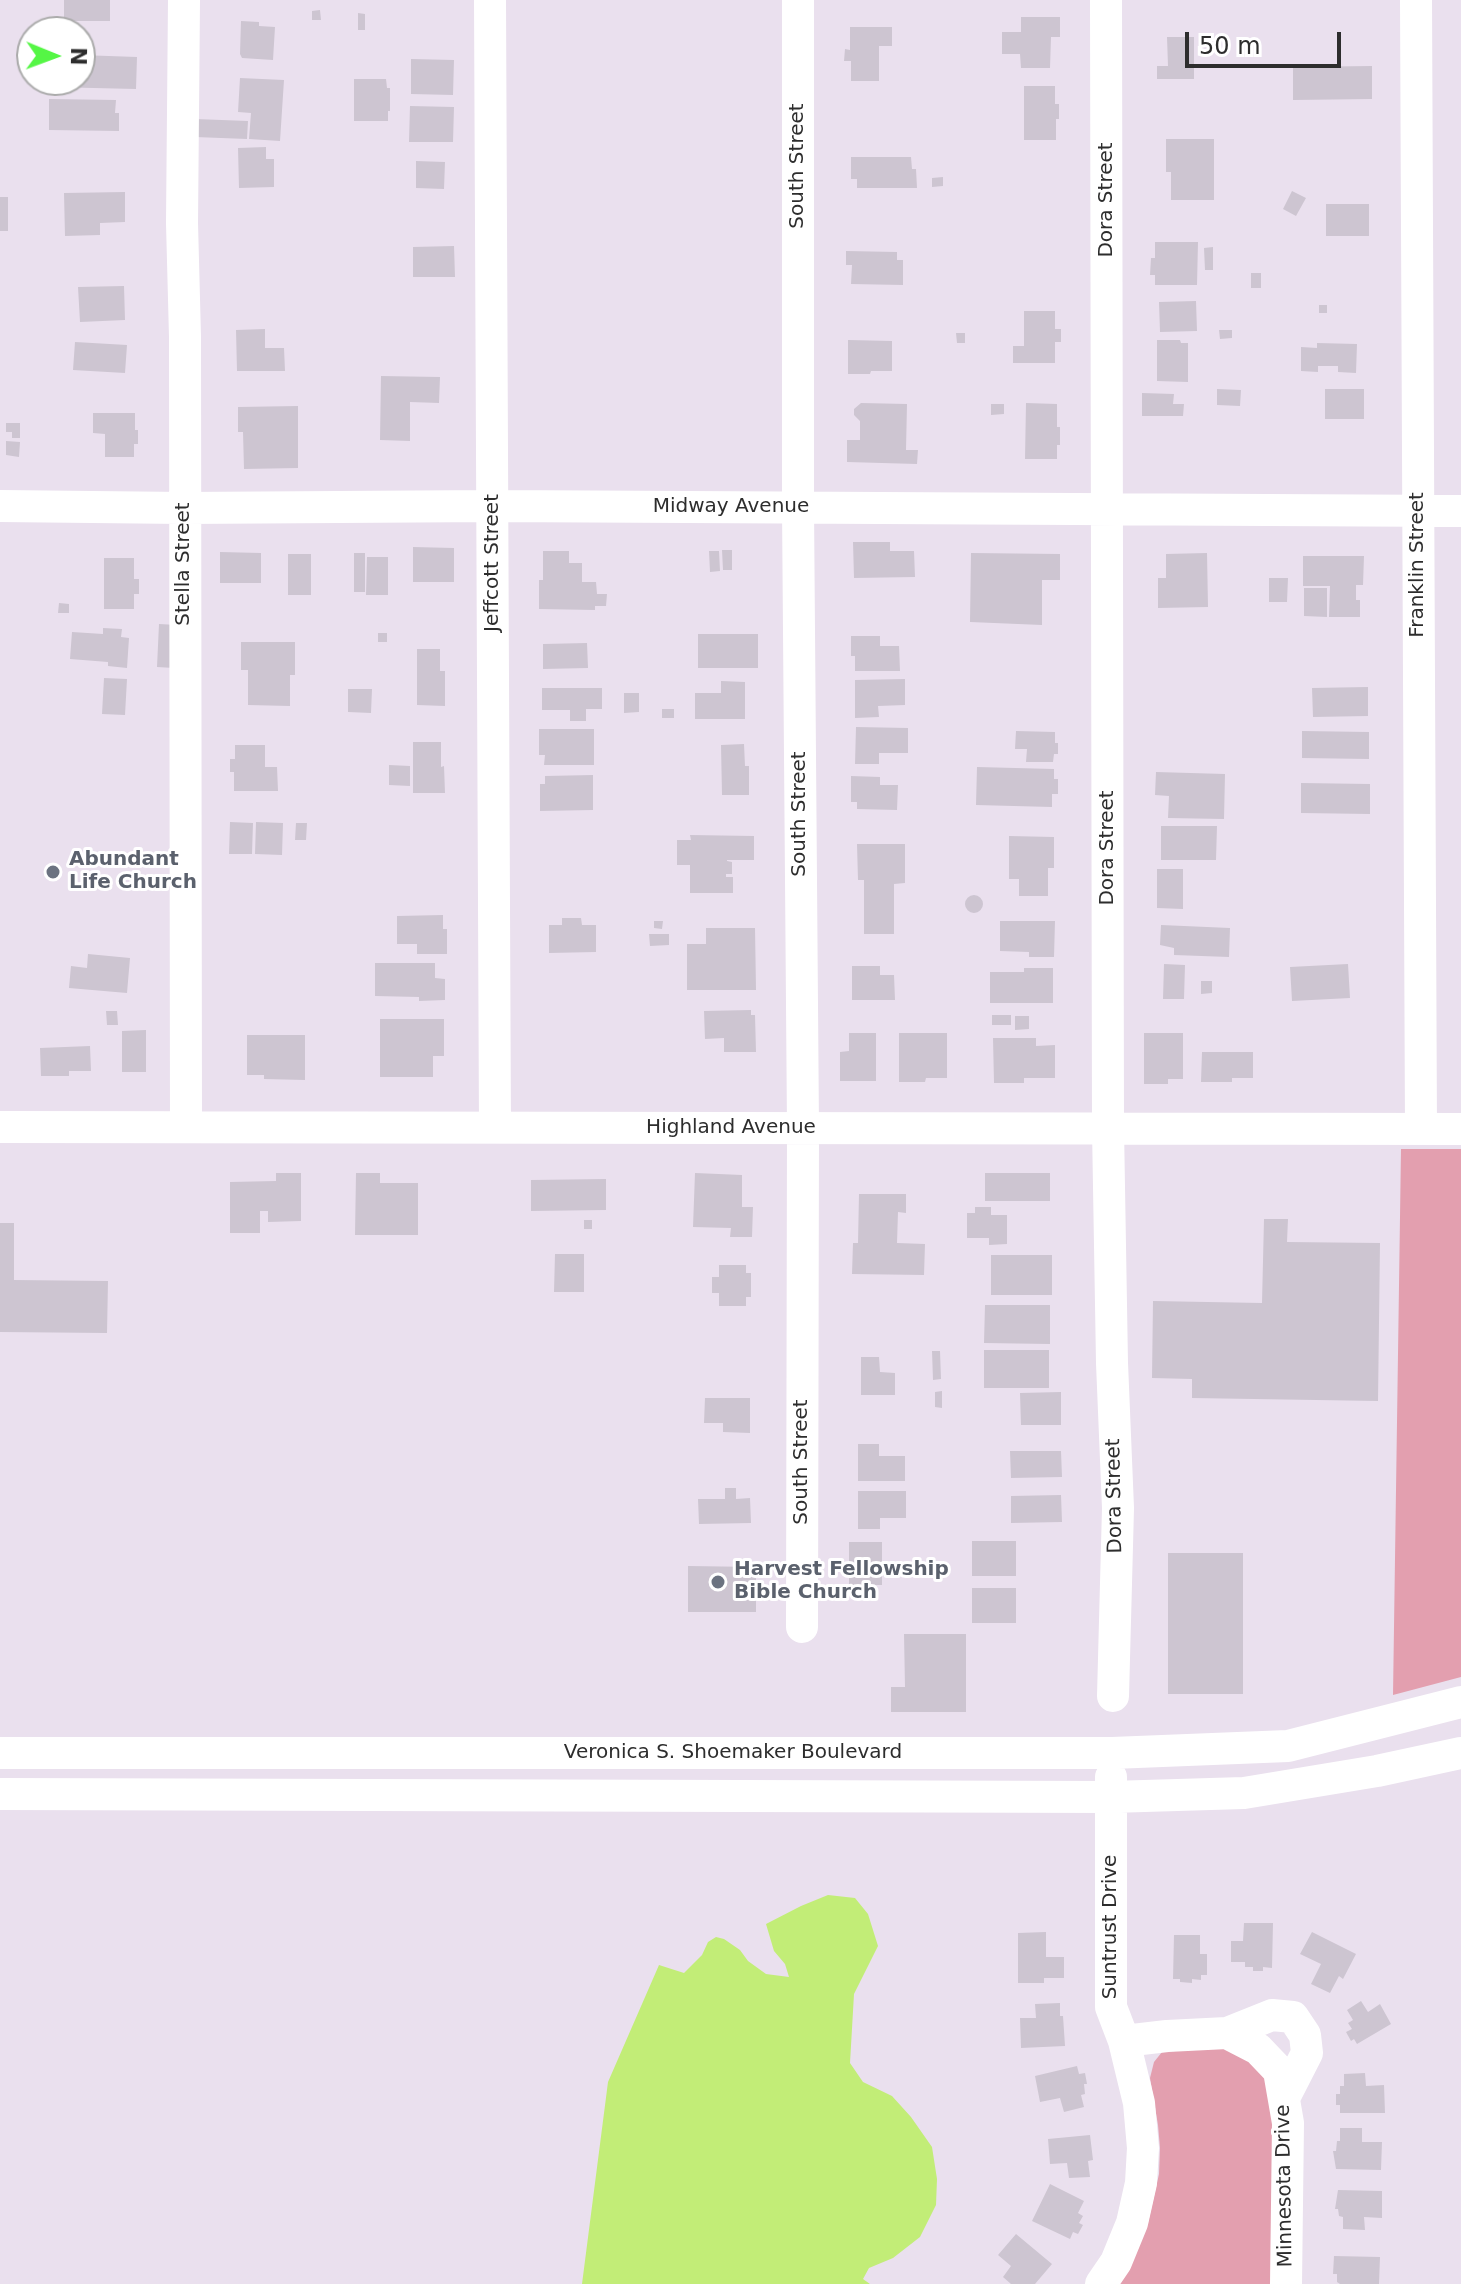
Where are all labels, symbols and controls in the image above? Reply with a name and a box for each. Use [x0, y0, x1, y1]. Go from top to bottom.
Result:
north arrow [16, 16, 96, 96]
scale bar [1189, 16, 1345, 66]
text: 50 m [1199, 32, 1261, 60]
text: N [66, 47, 91, 66]
street label: South Street [786, 103, 810, 229]
street label: Dora Street [1095, 142, 1119, 258]
street label: Franklin Street [1406, 492, 1430, 638]
street label: Jeffcott Street [481, 494, 505, 632]
street label: Midway Avenue [653, 495, 809, 519]
street label: Stella Street [172, 502, 196, 626]
street label: South Street [788, 751, 812, 877]
street label: Dora Street [1096, 790, 1120, 906]
place label: Abundant Life Church [69, 848, 197, 895]
marker: Abundant Life Church [44, 863, 62, 881]
street label: Highland Avenue [646, 1116, 816, 1140]
street label: South Street [790, 1399, 814, 1525]
street label: Dora Street [1102, 1438, 1128, 1554]
place label: Harvest Fellowship Bible Church [734, 1558, 949, 1605]
marker: Harvest Fellowship Bible Church [709, 1573, 727, 1591]
street label: Veronica S. Shoemaker Boulevard [564, 1741, 902, 1765]
street label: Suntrust Drive [1099, 1855, 1123, 1999]
street label: Minnesota Drive [1272, 2104, 1298, 2268]

